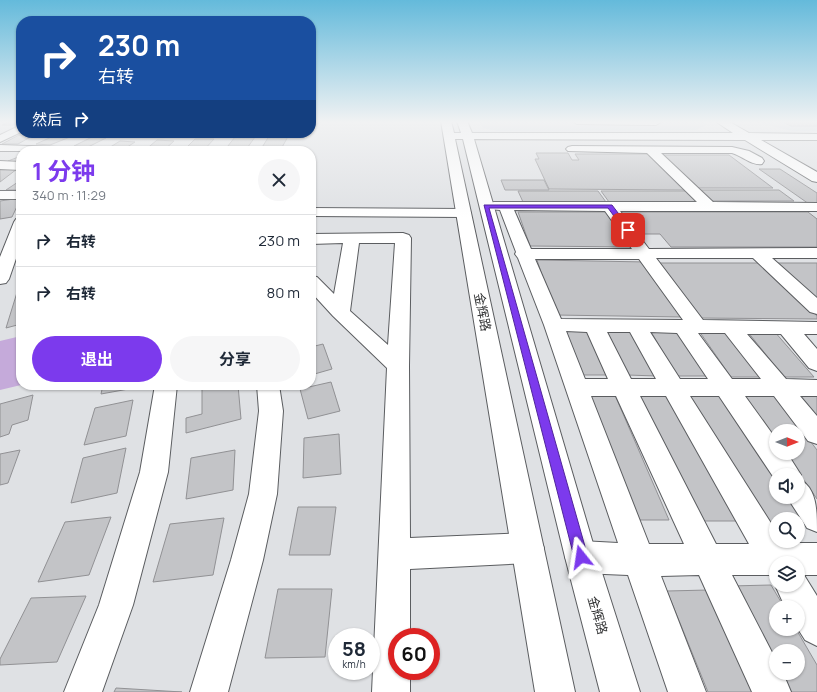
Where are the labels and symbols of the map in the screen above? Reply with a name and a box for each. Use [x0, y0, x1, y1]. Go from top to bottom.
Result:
pin [611, 213, 645, 247]
street label: 金辉路 [470, 291, 496, 333]
north arrow [769, 424, 805, 460]
position arrow [560, 536, 602, 578]
street label: 金辉路 [584, 594, 612, 636]
speed limit sign: 60 [388, 628, 440, 680]

